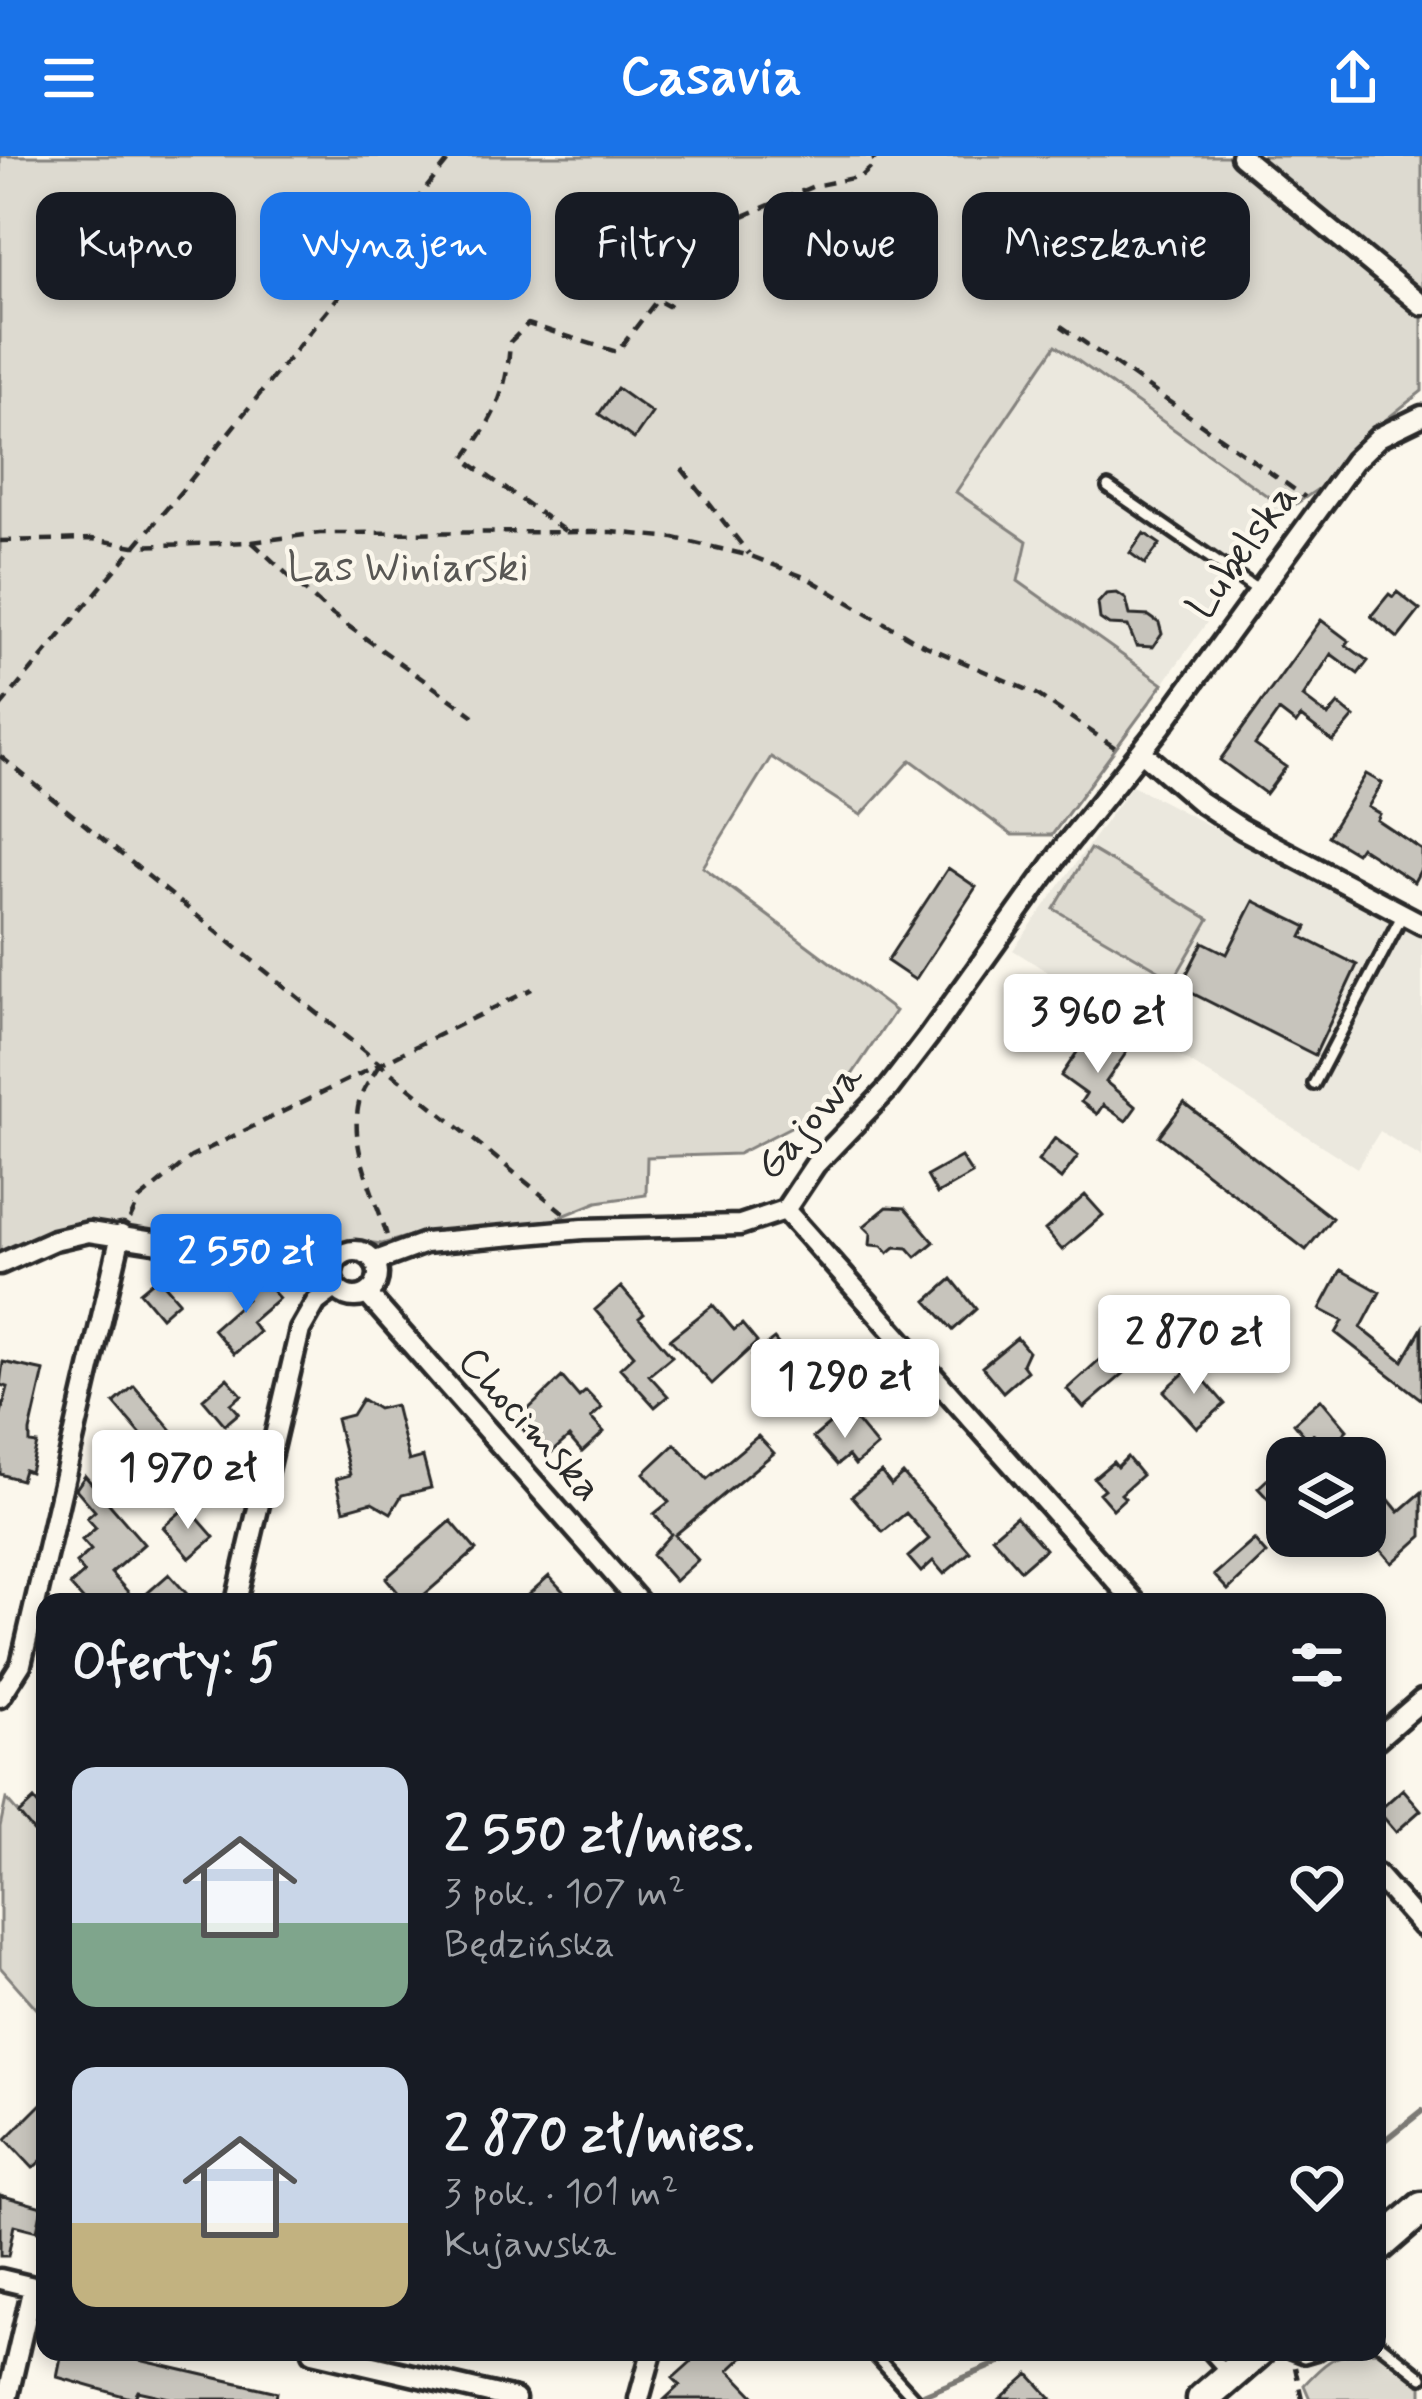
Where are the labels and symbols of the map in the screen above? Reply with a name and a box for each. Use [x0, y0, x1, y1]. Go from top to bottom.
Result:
street label: Lubelska [1175, 473, 1311, 631]
park label: Las Winiarski [287, 541, 529, 596]
pin: 3 960 zł [974, 974, 1222, 1076]
street label: Gajowa [743, 1051, 877, 1193]
pin: 2 550 zł [122, 1214, 370, 1316]
pin: 2 870 zł [1070, 1295, 1318, 1397]
street label: Chocimska [444, 1335, 614, 1515]
pin: 1 290 zł [721, 1339, 969, 1441]
pin: 1 970 zł [64, 1430, 312, 1532]

